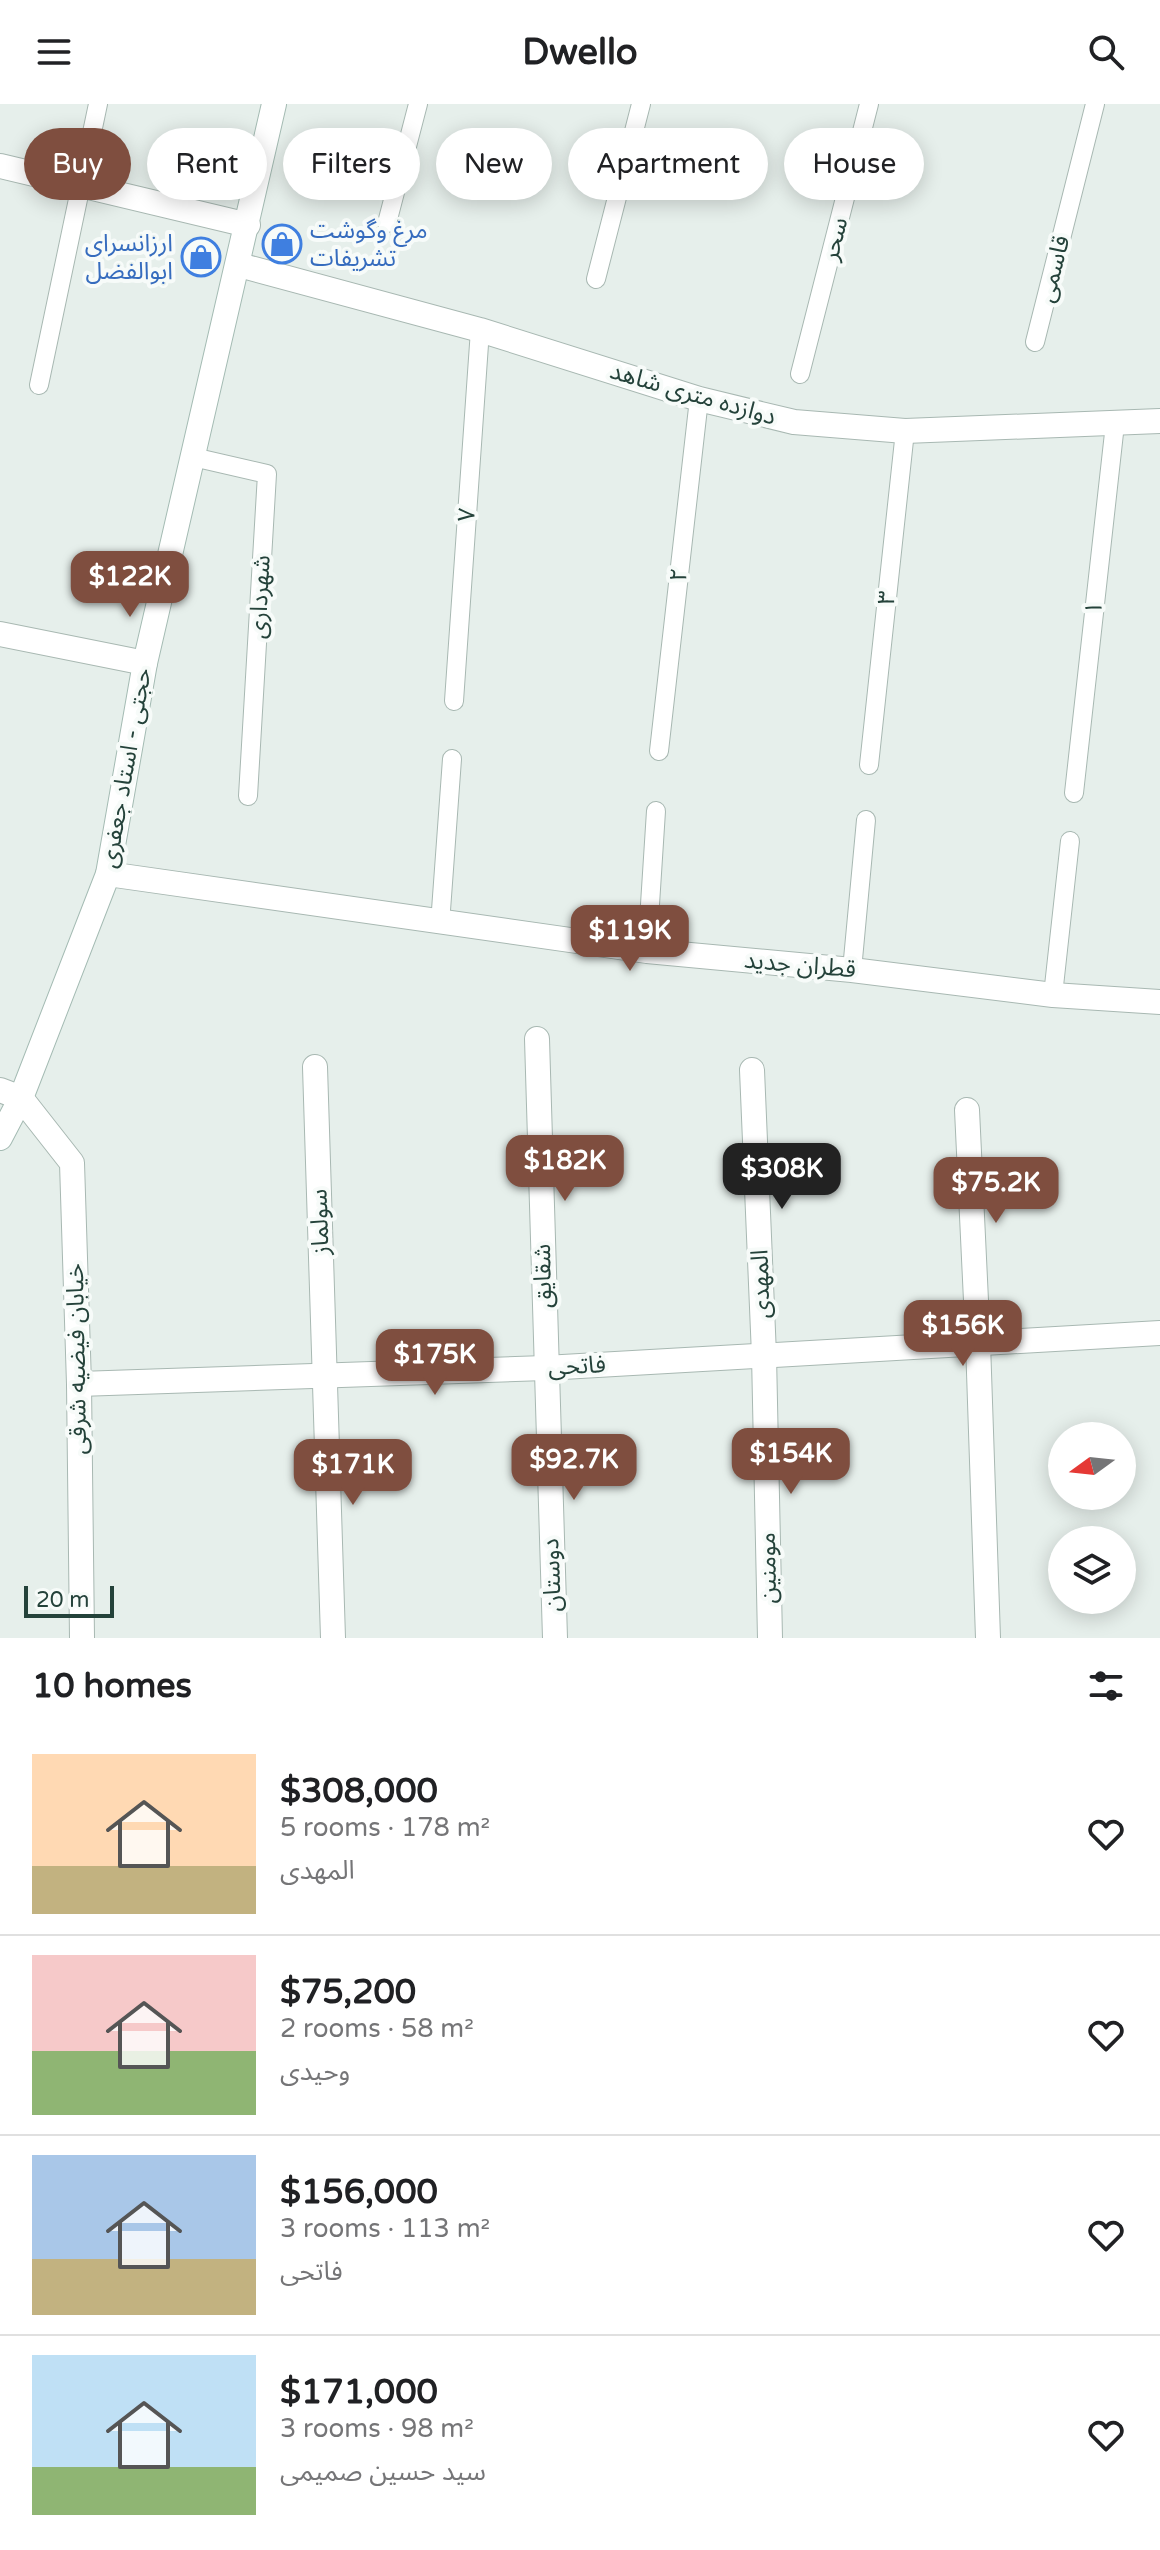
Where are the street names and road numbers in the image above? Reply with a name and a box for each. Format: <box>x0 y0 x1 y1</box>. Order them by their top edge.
street label: سحر <box>815 214 854 265</box>
street label: قاسمی <box>1032 232 1076 306</box>
street label: دوازده متری شاهد <box>607 356 779 432</box>
street label: ۷ <box>452 507 482 523</box>
street label: شهرداری <box>243 554 277 640</box>
street label: ۲ <box>664 567 694 583</box>
street label: ۳ <box>872 590 902 606</box>
street label: ۱ <box>1079 600 1109 616</box>
street label: حجتی - استاد جعفری <box>94 666 158 870</box>
street label: قطران جدید <box>743 946 857 984</box>
street label: سولماز <box>304 1188 336 1257</box>
street label: شقایق <box>528 1244 558 1308</box>
street label: المهدی <box>745 1249 777 1319</box>
street label: خیابان فیضیه شرقی <box>61 1263 93 1455</box>
street label: فاتحی <box>547 1350 607 1382</box>
street label: مومنین <box>753 1532 783 1604</box>
street label: دوستان <box>536 1538 568 1612</box>

